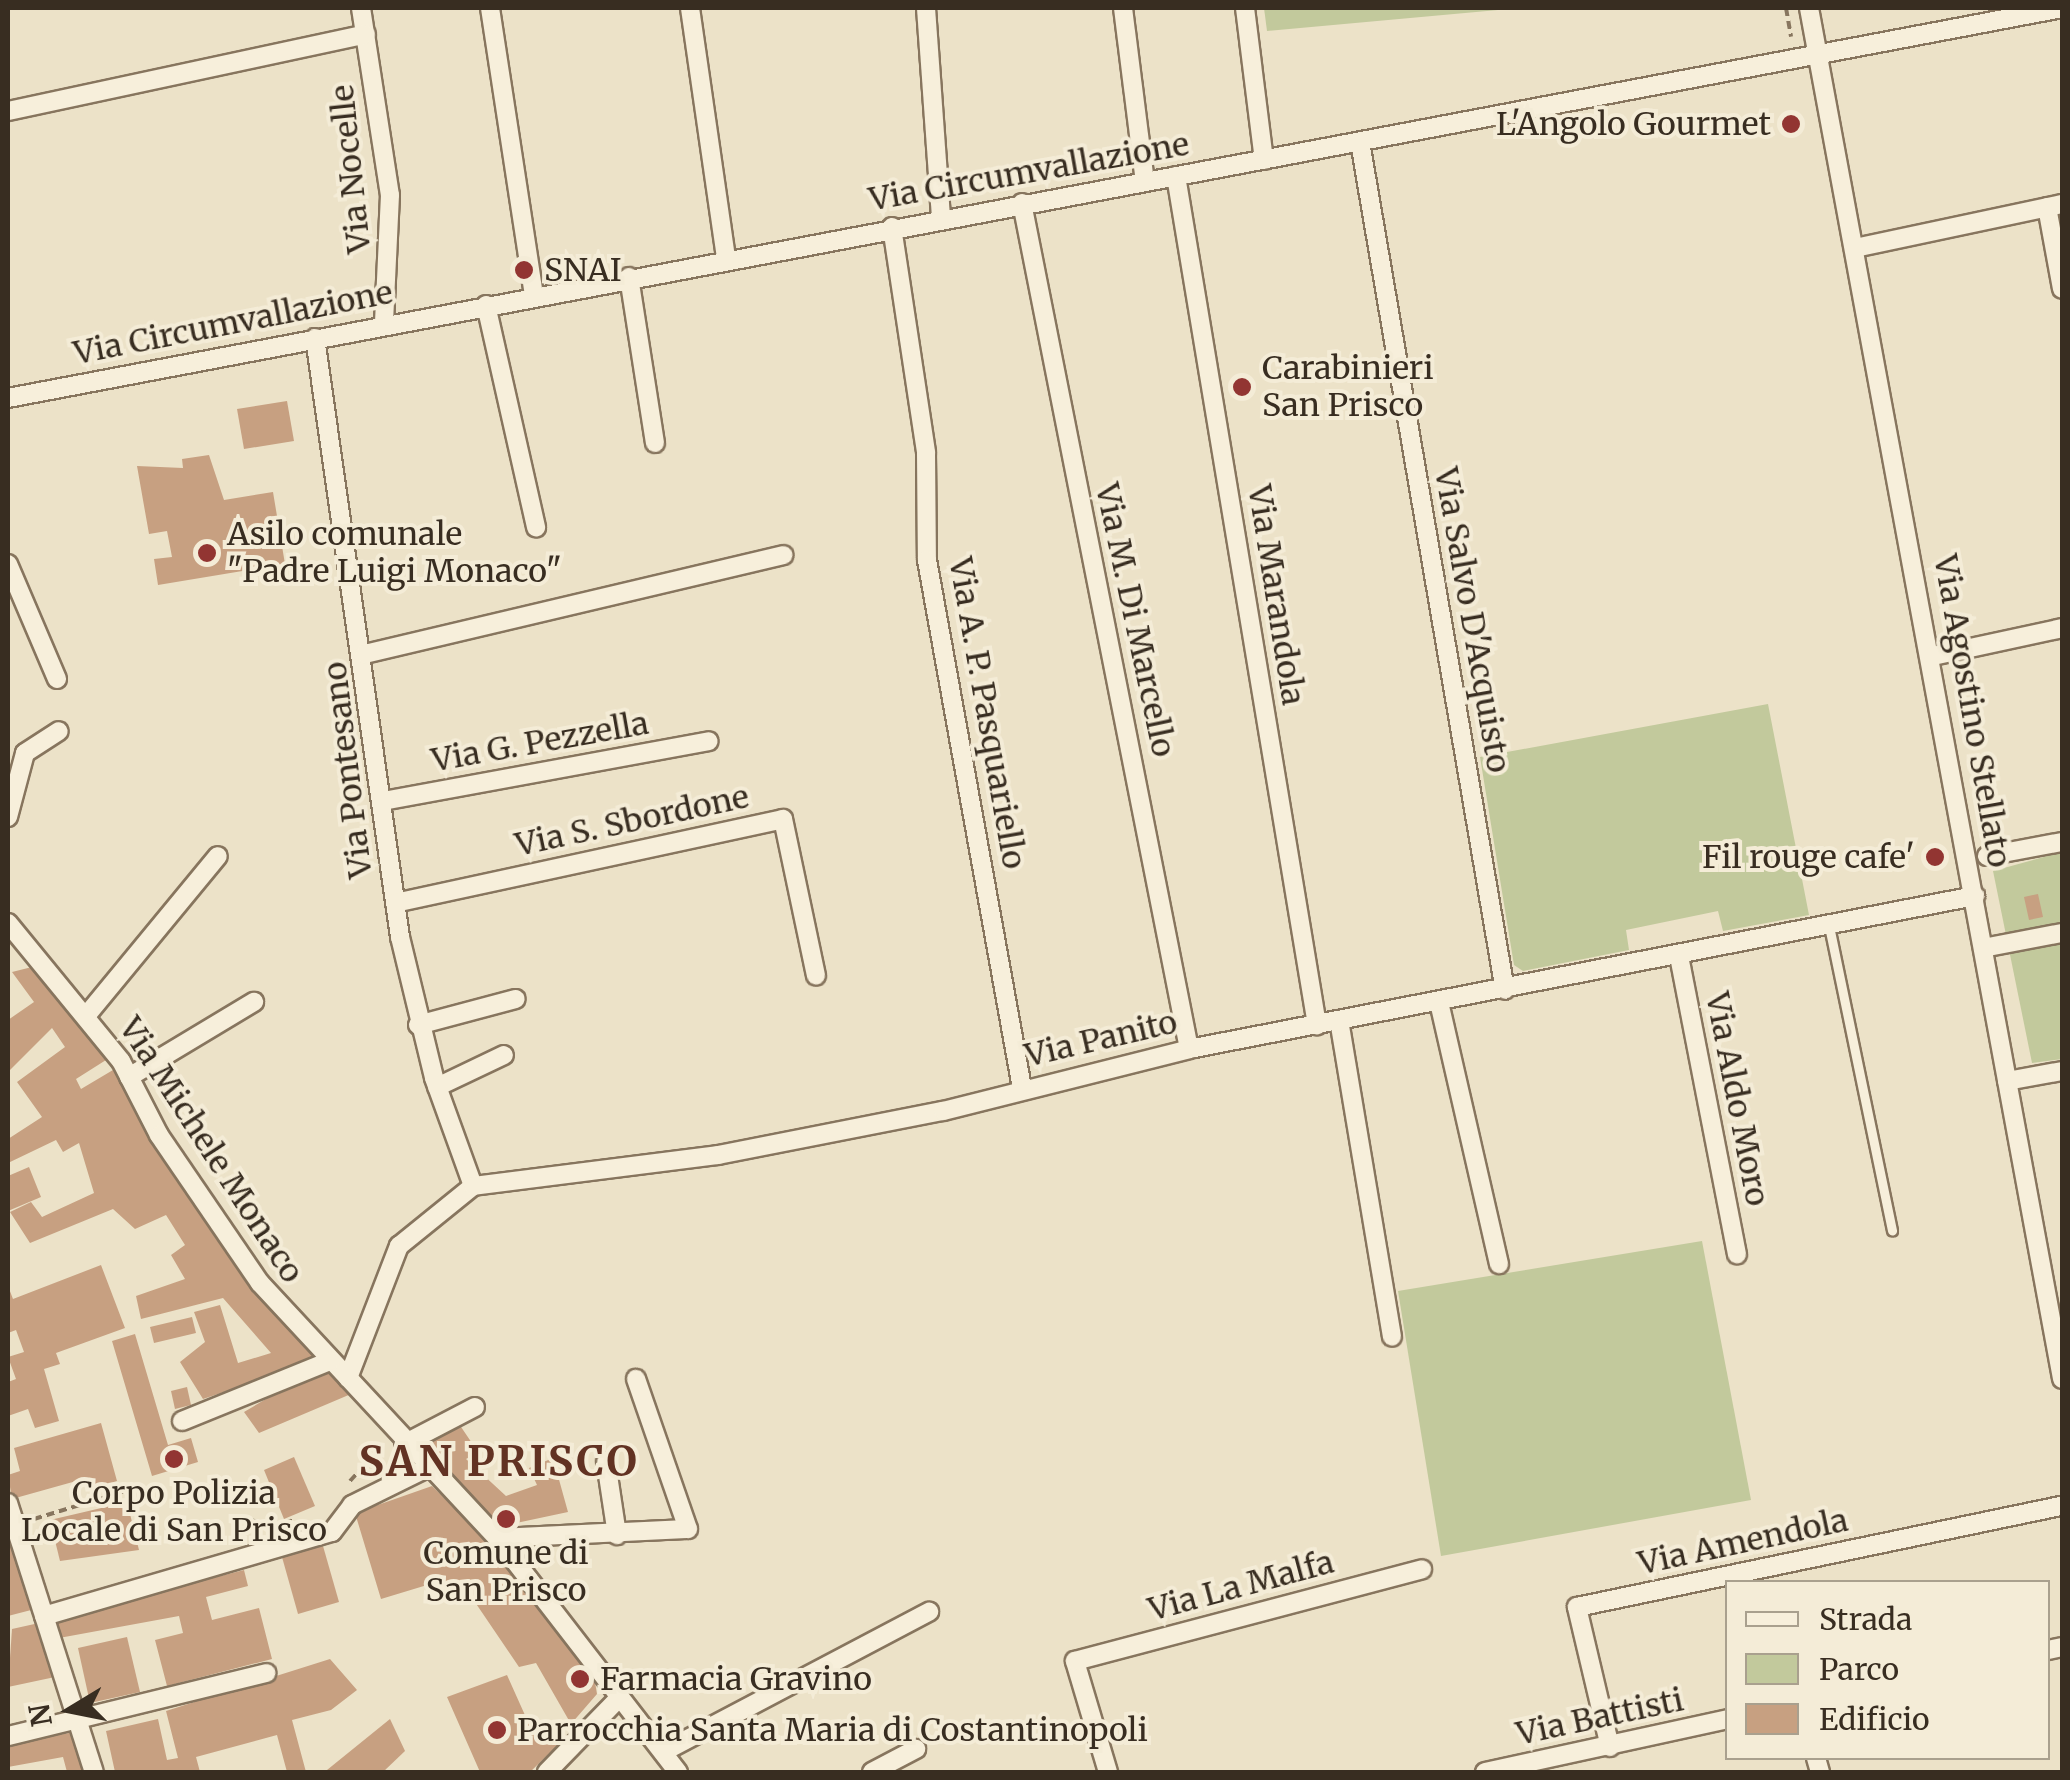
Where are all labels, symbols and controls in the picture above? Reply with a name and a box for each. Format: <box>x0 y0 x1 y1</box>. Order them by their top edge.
street label: Via Nocelle <box>323 83 379 255</box>
place label: L'Angolo Gourmet <box>1496 105 1771 143</box>
marker: L'Angolo Gourmet <box>1780 113 1802 135</box>
street label: Via Circumvallazione <box>866 125 1192 219</box>
place label: SNAI <box>544 251 622 289</box>
marker: SNAI <box>513 259 535 281</box>
street label: Via Circumvallazione <box>70 273 396 373</box>
place label: Carabinieri San Prisco <box>1262 350 1434 425</box>
marker: Carabinieri San Prisco <box>1231 376 1253 398</box>
street label: Via Salvo D'Acquisto <box>1426 464 1518 776</box>
street label: Via M. Di Marcello <box>1087 480 1183 760</box>
street label: Via Marandola <box>1240 482 1312 708</box>
place label: Asilo comunale "Padre Luigi Monaco" <box>227 516 562 591</box>
marker: Asilo comunale "Padre Luigi Monaco" <box>196 542 218 564</box>
street label: Via Agostino Stellato <box>1926 552 2018 870</box>
street label: Via A. P. Pasquariello <box>941 554 1033 872</box>
street label: Via Pontesano <box>316 660 380 880</box>
street label: Via G. Pezzella <box>429 704 651 780</box>
street label: Via S. Sbordone <box>512 778 752 864</box>
place label: Fil rouge cafe' <box>1702 838 1915 876</box>
marker: Fil rouge cafe' <box>1924 846 1946 868</box>
street label: Via Aldo Moro <box>1697 989 1777 1209</box>
street label: Via Panito <box>1021 1003 1181 1075</box>
street label: Via Michele Monaco <box>111 1010 311 1290</box>
district label: SAN PRISCO <box>359 1436 639 1486</box>
marker: Corpo Polizia Locale di San Prisco <box>163 1448 185 1470</box>
place label: Corpo Polizia Locale di San Prisco <box>21 1475 327 1550</box>
street label: Via Amendola <box>1635 1501 1851 1583</box>
marker: Comune di San Prisco <box>495 1508 517 1530</box>
place label: Comune di San Prisco <box>423 1535 589 1610</box>
street label: Via La Malfa <box>1144 1543 1338 1629</box>
legend <box>1725 1580 2050 1760</box>
text: Strada <box>1819 1600 1912 1638</box>
text: Parco <box>1819 1650 1899 1688</box>
north arrow <box>20 1660 120 1760</box>
place label: Farmacia Gravino <box>600 1660 872 1698</box>
marker: Farmacia Gravino <box>569 1668 591 1690</box>
street label: Via Battisti <box>1513 1681 1687 1753</box>
text: Edificio <box>1819 1700 1930 1738</box>
text: N <box>21 1701 60 1729</box>
place label: Parrocchia Santa Maria di Costantinopoli <box>517 1711 1148 1749</box>
marker: Parrocchia Santa Maria di Costantinopoli <box>486 1719 508 1741</box>

